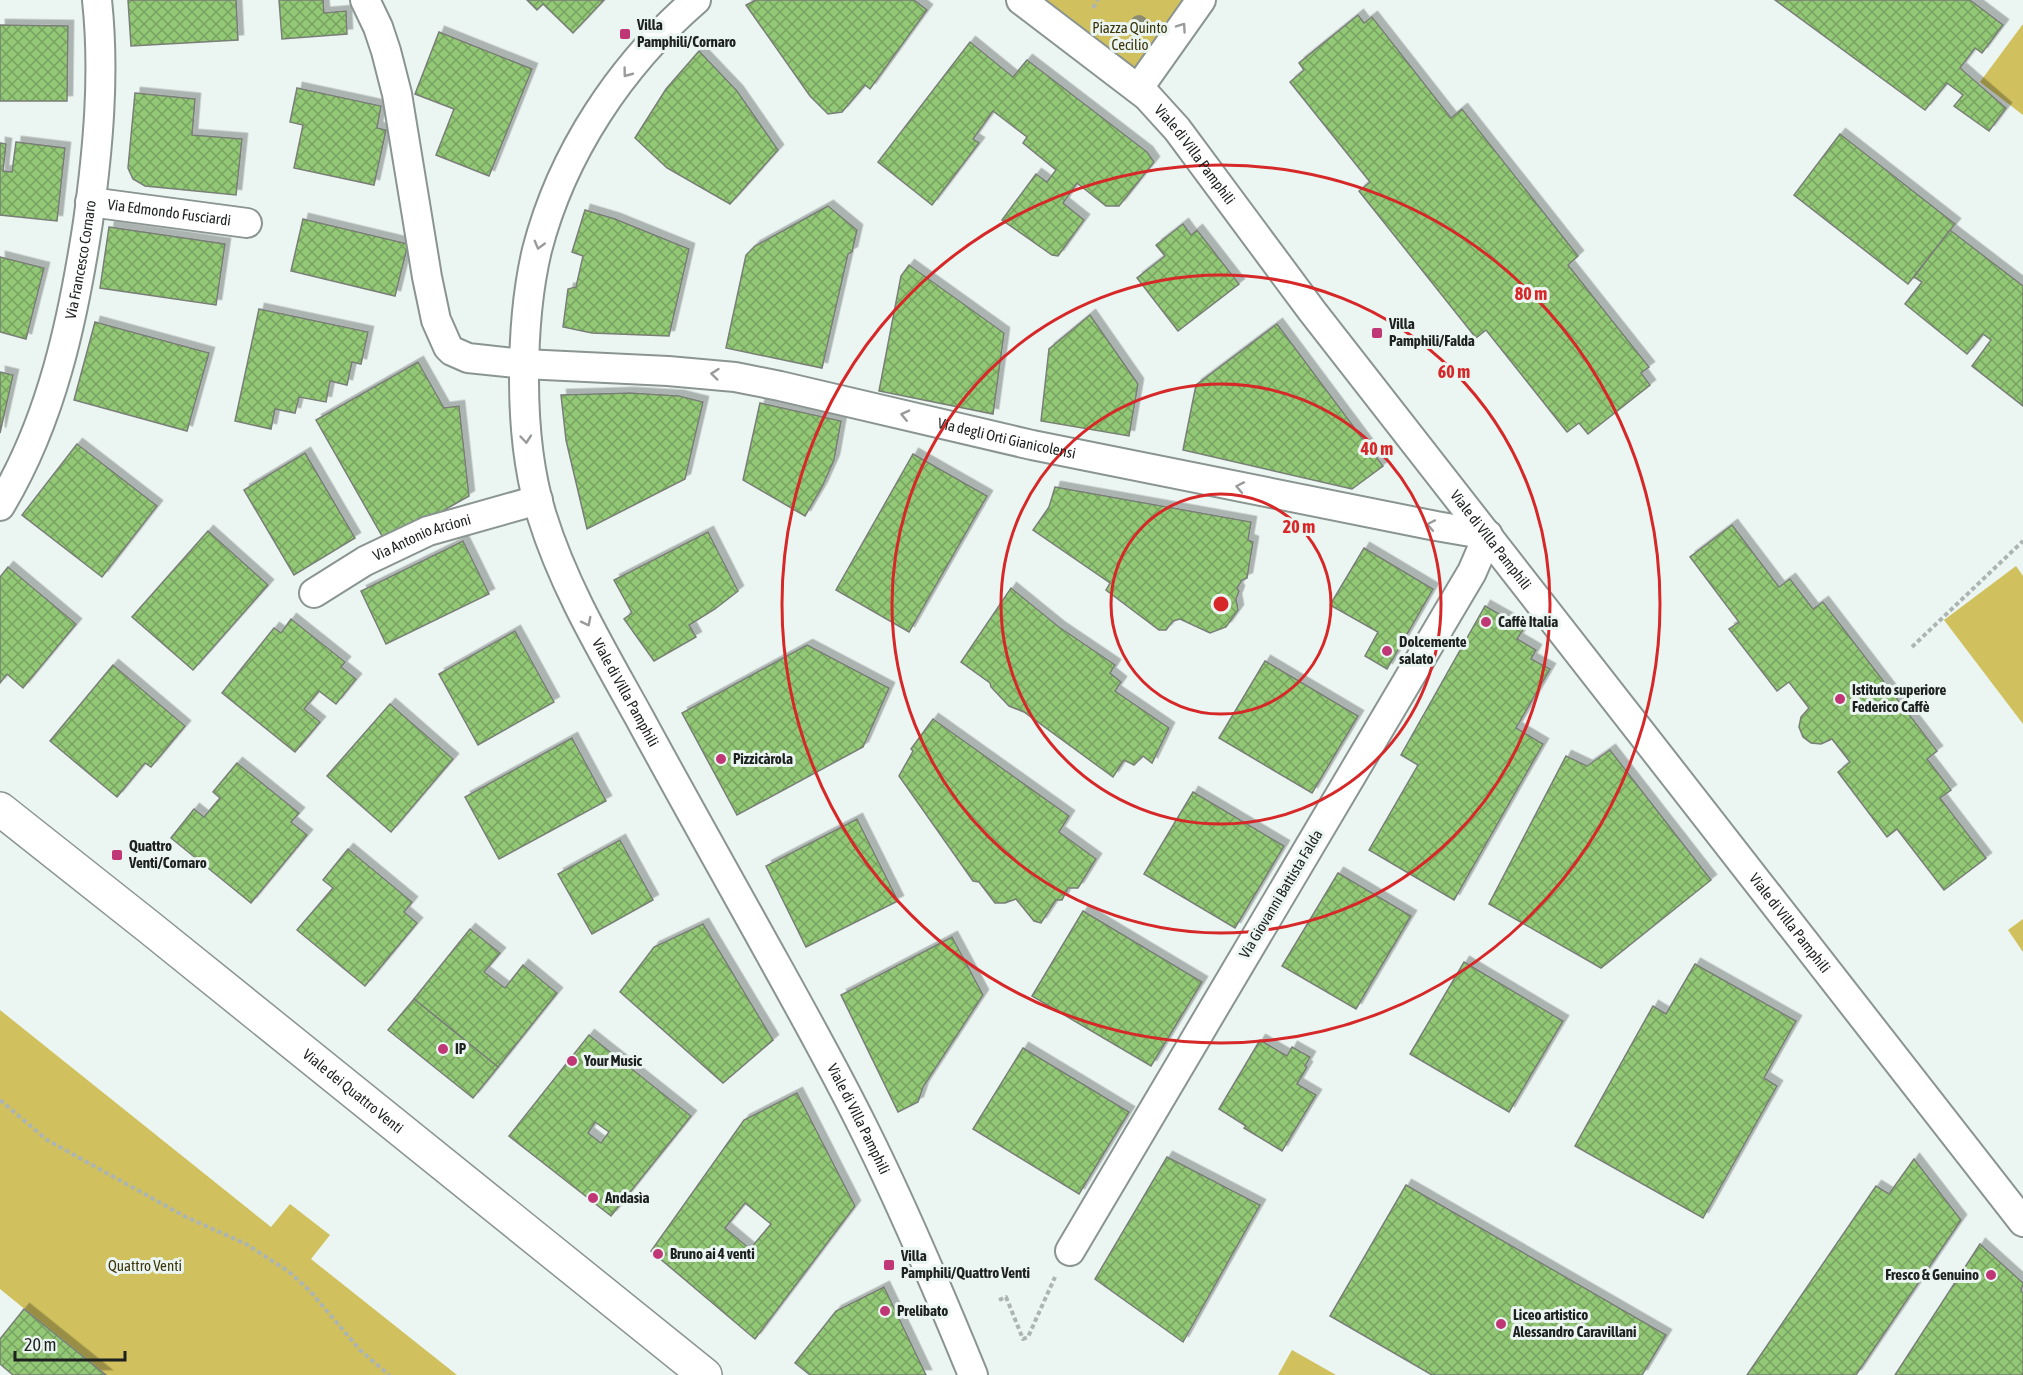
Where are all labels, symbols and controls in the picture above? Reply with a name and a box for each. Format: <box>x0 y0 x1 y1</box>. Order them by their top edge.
place label: Villa Pamphili/Cornaro <box>636 16 736 50</box>
park label: Piazza Quinto Cecilio <box>1092 19 1168 53</box>
one-way arrow <box>1175 23 1186 34</box>
marker: Villa Pamphili/Cornaro <box>618 27 632 41</box>
one-way arrow <box>623 66 634 77</box>
street label: Viale di Villa Pamphili <box>1151 101 1239 207</box>
street label: Via Edmondo Fusciardi <box>107 195 232 229</box>
street label: Via Francesco Cornaro <box>62 199 99 321</box>
one-way arrow <box>534 239 546 250</box>
text: 80 m <box>1515 283 1547 304</box>
place label: Villa Pamphili/Falda <box>1388 315 1475 349</box>
marker: Villa Pamphili/Falda <box>1370 326 1384 340</box>
text: 60 m <box>1438 361 1470 382</box>
one-way arrow <box>710 368 719 381</box>
one-way arrow <box>901 409 911 422</box>
street label: Via degli Orti Gianicolensi <box>936 414 1077 462</box>
one-way arrow <box>519 434 532 443</box>
text: 40 m <box>1360 438 1393 459</box>
one-way arrow <box>1235 481 1245 494</box>
street label: Viale di Villa Pamphili <box>1447 487 1535 593</box>
street label: Via Antonio Arcioni <box>370 510 473 564</box>
text: 20 m <box>1283 516 1315 537</box>
one-way arrow <box>1426 519 1436 532</box>
centre of rings <box>1211 594 1231 614</box>
place label: Caffè Italia <box>1498 613 1558 630</box>
marker: Caffè Italia <box>1479 615 1493 629</box>
one-way arrow <box>580 616 592 627</box>
place label: Dolcemente salato <box>1399 633 1467 667</box>
street label: Viale di Villa Pamphili <box>589 635 663 750</box>
marker: Dolcemente salato <box>1380 644 1394 658</box>
place label: Istituto superiore Federico Caffè <box>1852 681 1947 715</box>
marker: Istituto superiore Federico Caffè <box>1833 692 1847 706</box>
place label: Pizzicàrola <box>733 750 793 767</box>
marker: Pizzicàrola <box>714 752 728 766</box>
street label: Via Giovanni Battista Falda <box>1236 827 1326 961</box>
place label: Quattro Venti/Cornaro <box>128 837 207 871</box>
marker: Quattro Venti/Cornaro <box>110 848 124 862</box>
street label: Viale di Villa Pamphili <box>1746 870 1834 976</box>
place label: IP <box>455 1040 467 1057</box>
marker: IP <box>436 1042 450 1056</box>
street label: Viale dei Quattro Venti <box>300 1045 407 1136</box>
place label: Your Music <box>583 1052 643 1069</box>
marker: Your Music <box>565 1054 579 1068</box>
street label: Viale di Villa Pamphili <box>824 1061 894 1177</box>
place label: Andasìa <box>604 1189 649 1206</box>
marker: Andasìa <box>586 1191 600 1205</box>
place label: Bruno ai 4 venti <box>670 1245 755 1262</box>
marker: Bruno ai 4 venti <box>651 1247 665 1261</box>
place label: Villa Pamphili/Quattro Venti <box>900 1247 1030 1281</box>
park label: Quattro Venti <box>108 1257 182 1274</box>
marker: Villa Pamphili/Quattro Venti <box>882 1258 896 1272</box>
place label: Fresco & Genuino <box>1885 1266 1979 1283</box>
marker: Fresco & Genuino <box>1984 1268 1998 1282</box>
place label: Prelibato <box>897 1302 948 1319</box>
marker: Prelibato <box>878 1304 892 1318</box>
place label: Liceo artistico Alessandro Caravillani <box>1512 1306 1637 1340</box>
marker: Liceo artistico Alessandro Caravillani <box>1494 1317 1508 1331</box>
scale bar <box>15 1324 124 1362</box>
text: 20 m <box>24 1334 56 1355</box>

